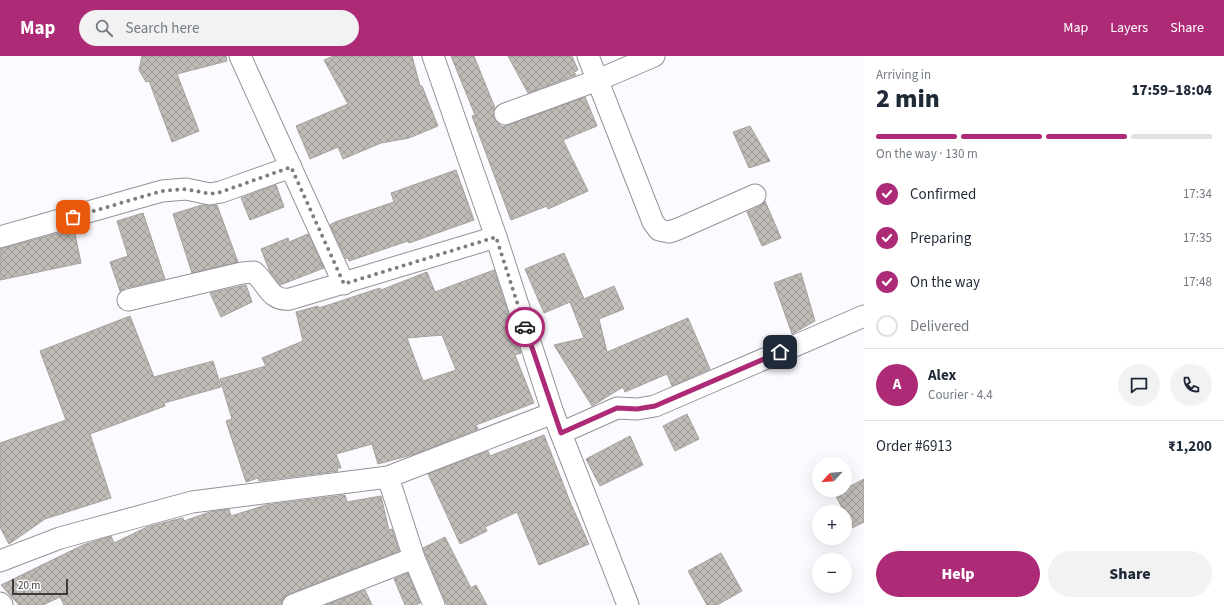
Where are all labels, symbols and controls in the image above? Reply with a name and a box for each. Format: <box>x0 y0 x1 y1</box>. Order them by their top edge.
search box <box>79 10 359 46</box>
text: Map <box>20 15 55 42</box>
icon: search <box>93 17 115 39</box>
text: Search here <box>125 18 199 39</box>
text: Map <box>1063 18 1088 38</box>
text: Layers <box>1110 18 1148 38</box>
text: Share <box>1170 18 1204 38</box>
text: Arriving in <box>876 66 931 84</box>
text: 2 min <box>876 80 940 117</box>
text: 17:59–18:04 <box>1131 80 1212 101</box>
text: On the way · 130 m <box>876 145 978 163</box>
icon: check <box>876 183 898 205</box>
text: Confirmed <box>910 184 976 205</box>
text: 17:34 <box>1183 185 1212 203</box>
pin <box>56 200 90 234</box>
icon: bag <box>62 206 84 228</box>
icon: check <box>876 227 898 249</box>
text: Preparing <box>910 228 971 249</box>
text: 17:35 <box>1183 229 1212 247</box>
icon: check <box>876 271 898 293</box>
text: On the way <box>910 272 980 293</box>
text: 17:48 <box>1183 273 1212 291</box>
courier <box>505 307 545 347</box>
icon: car <box>514 316 536 338</box>
text: Delivered <box>910 316 969 337</box>
pin <box>763 335 797 369</box>
icon: home <box>769 341 791 363</box>
button: chat <box>1118 364 1160 406</box>
button: phone <box>1170 364 1212 406</box>
text: Alex <box>928 365 956 386</box>
text: A <box>893 374 901 395</box>
text: Courier · 4.4 <box>928 386 993 404</box>
text: Order #6913 <box>876 436 952 457</box>
text: ₹1,200 <box>1168 436 1212 457</box>
north arrow <box>812 457 852 497</box>
map controls <box>812 457 852 593</box>
button: + <box>812 505 852 545</box>
button: Help <box>876 551 1040 597</box>
button: Share <box>1048 551 1212 597</box>
button: − <box>812 553 852 593</box>
scale bar <box>12 577 68 596</box>
text: 20 m <box>18 578 40 593</box>

